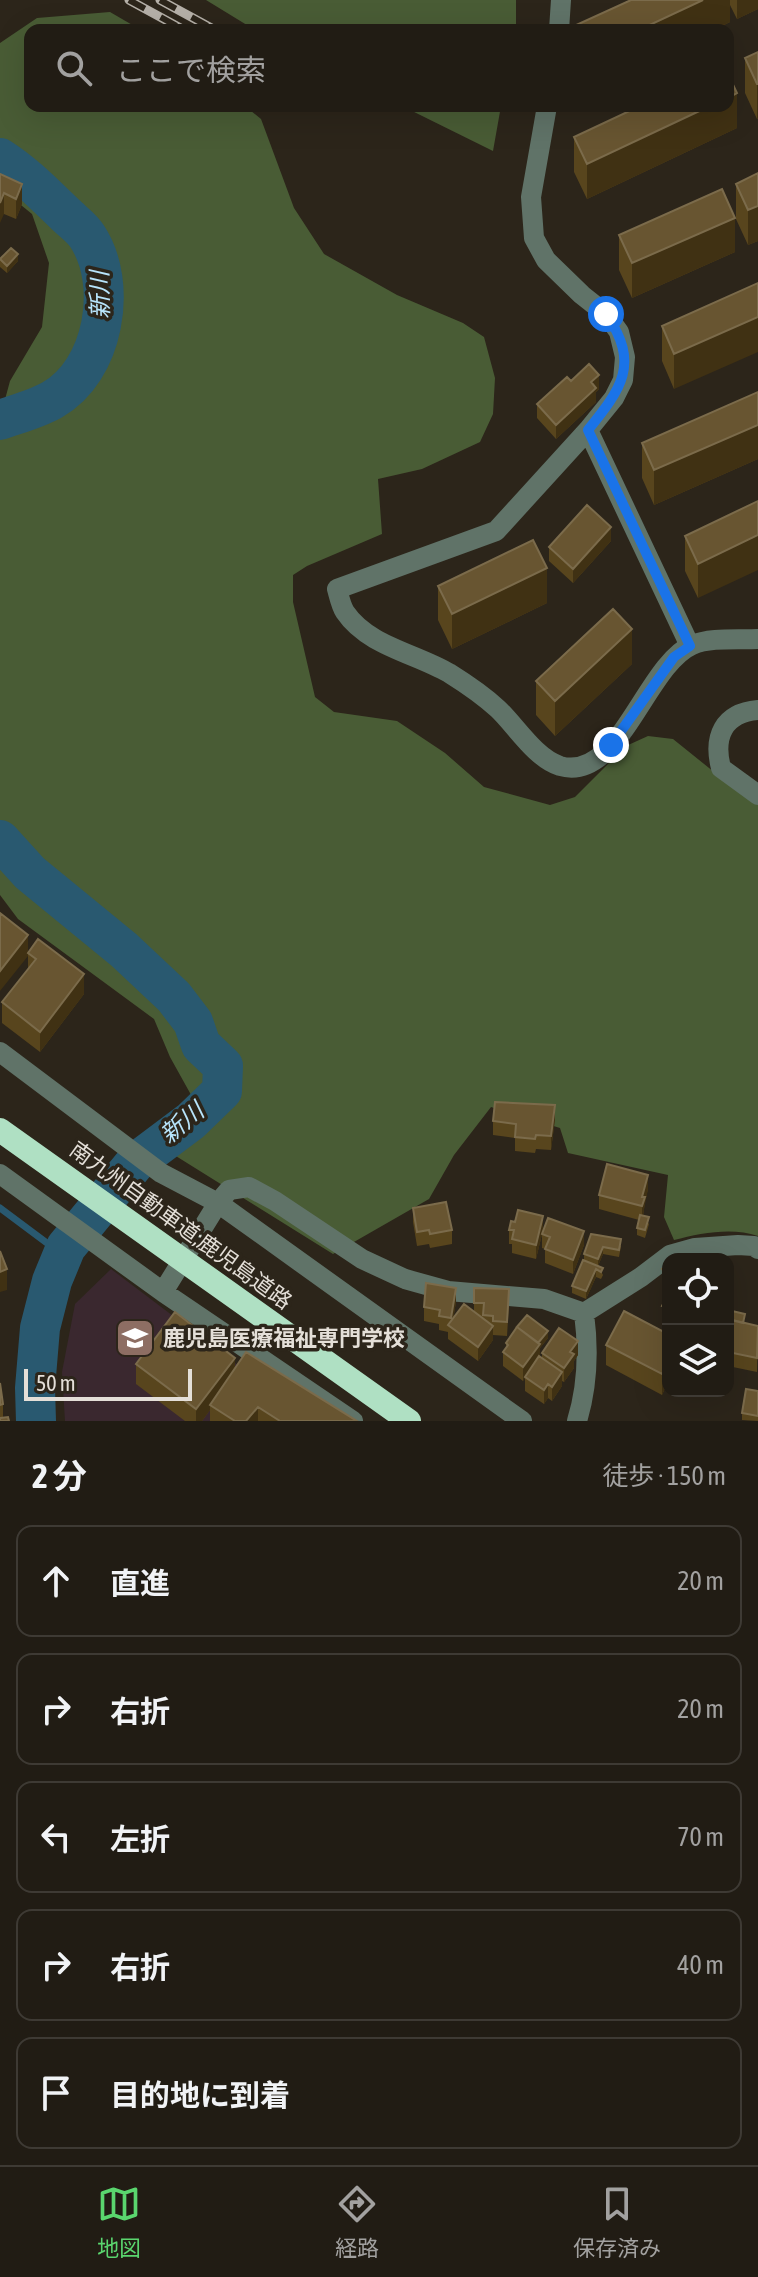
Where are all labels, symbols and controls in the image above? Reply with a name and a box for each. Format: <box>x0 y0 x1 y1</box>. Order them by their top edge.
search box <box>24 24 734 112</box>
icon: search <box>52 46 96 90</box>
text: ここで検索 <box>116 53 266 87</box>
water label: 新川 <box>86 268 113 319</box>
route start <box>588 296 624 332</box>
route end <box>593 727 629 763</box>
water label: 新川 <box>155 1095 211 1148</box>
street label: 南九州自動車道;鹿児島道路 <box>65 1136 297 1314</box>
map controls <box>662 1253 734 1397</box>
button: locate <box>662 1253 734 1325</box>
school or university icon: 鹿児島医療福祉専門学校 <box>114 1317 156 1359</box>
place label: 鹿児島医療福祉専門学校 <box>163 1325 405 1351</box>
button: layers <box>662 1325 734 1397</box>
scale bar <box>24 1365 192 1401</box>
text: 50 m <box>36 1370 76 1396</box>
text: 2 分 <box>32 1456 87 1495</box>
text: 徒歩 · 150 m <box>602 1461 726 1491</box>
icon: ahead <box>34 1559 78 1603</box>
text: 直進 <box>110 1566 170 1600</box>
text: 20 m <box>677 1566 724 1596</box>
icon: right <box>34 1687 78 1731</box>
text: 右折 <box>110 1694 170 1728</box>
text: 20 m <box>677 1694 724 1724</box>
icon: left <box>34 1815 78 1859</box>
text: 左折 <box>110 1822 170 1856</box>
text: 70 m <box>677 1822 724 1852</box>
icon: right <box>34 1943 78 1987</box>
text: 右折 <box>110 1950 170 1984</box>
text: 40 m <box>677 1950 724 1980</box>
icon: arrive <box>34 2071 78 2115</box>
text: 目的地に到着 <box>110 2078 290 2112</box>
tab: 地図 <box>97 2182 141 2262</box>
tab: 経路 <box>335 2182 379 2262</box>
tab: 保存済み <box>573 2182 661 2262</box>

